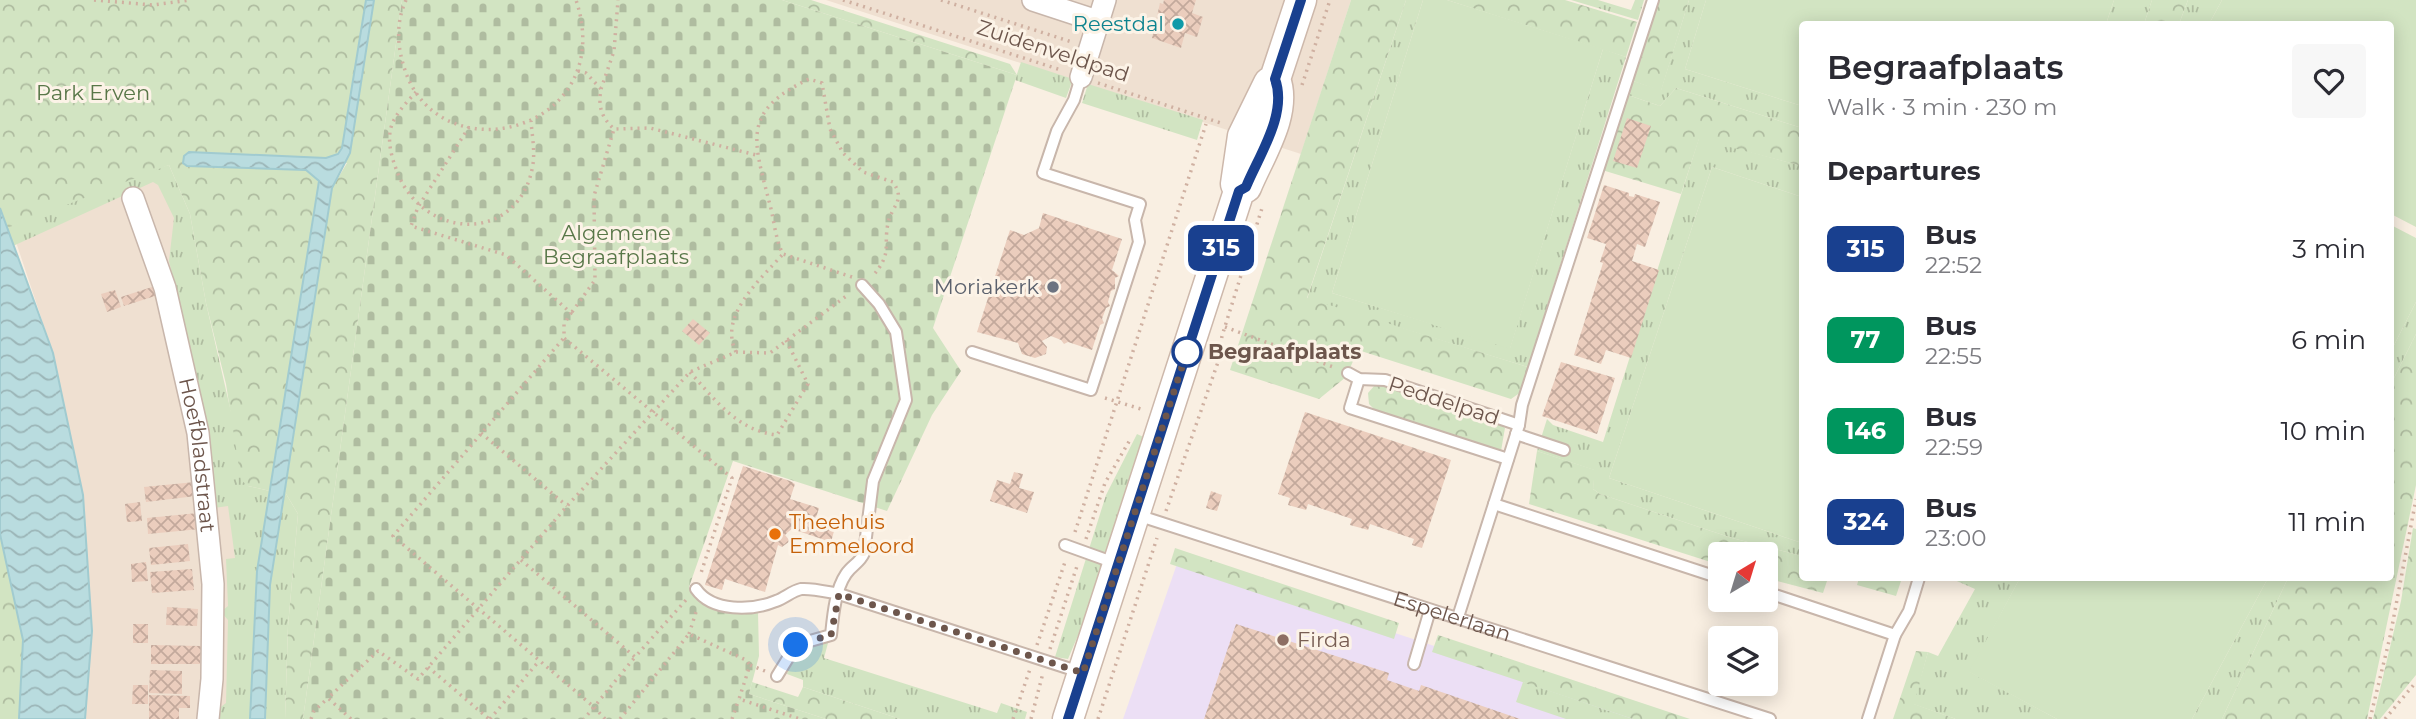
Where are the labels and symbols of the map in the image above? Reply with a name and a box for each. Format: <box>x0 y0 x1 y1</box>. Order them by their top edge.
place label: Reestdal <box>1073 11 1164 36</box>
street label: Zuidenveldpad <box>974 14 1132 87</box>
marker: Reestdal <box>1170 16 1186 32</box>
park label: Park Erven <box>36 80 150 105</box>
park label: Algemene Begraafplaats <box>543 220 689 269</box>
line badge: 315 <box>1181 225 1261 271</box>
place label: Moriakerk <box>934 274 1039 299</box>
marker: Moriakerk <box>1045 279 1061 295</box>
marker: Begraafplaats <box>1172 337 1202 367</box>
place label: Begraafplaats <box>1208 339 1361 364</box>
street label: Peddelpad <box>1386 371 1503 430</box>
street label: Hoefbladstraat <box>174 375 221 534</box>
place label: Theehuis Emmeloord <box>789 509 915 558</box>
marker: Theehuis Emmeloord <box>767 526 783 542</box>
north arrow <box>1708 542 1778 612</box>
street label: Espelerlaan <box>1390 585 1514 647</box>
your location <box>778 627 813 662</box>
place label: Firda <box>1297 627 1351 652</box>
marker: Firda <box>1275 632 1291 648</box>

